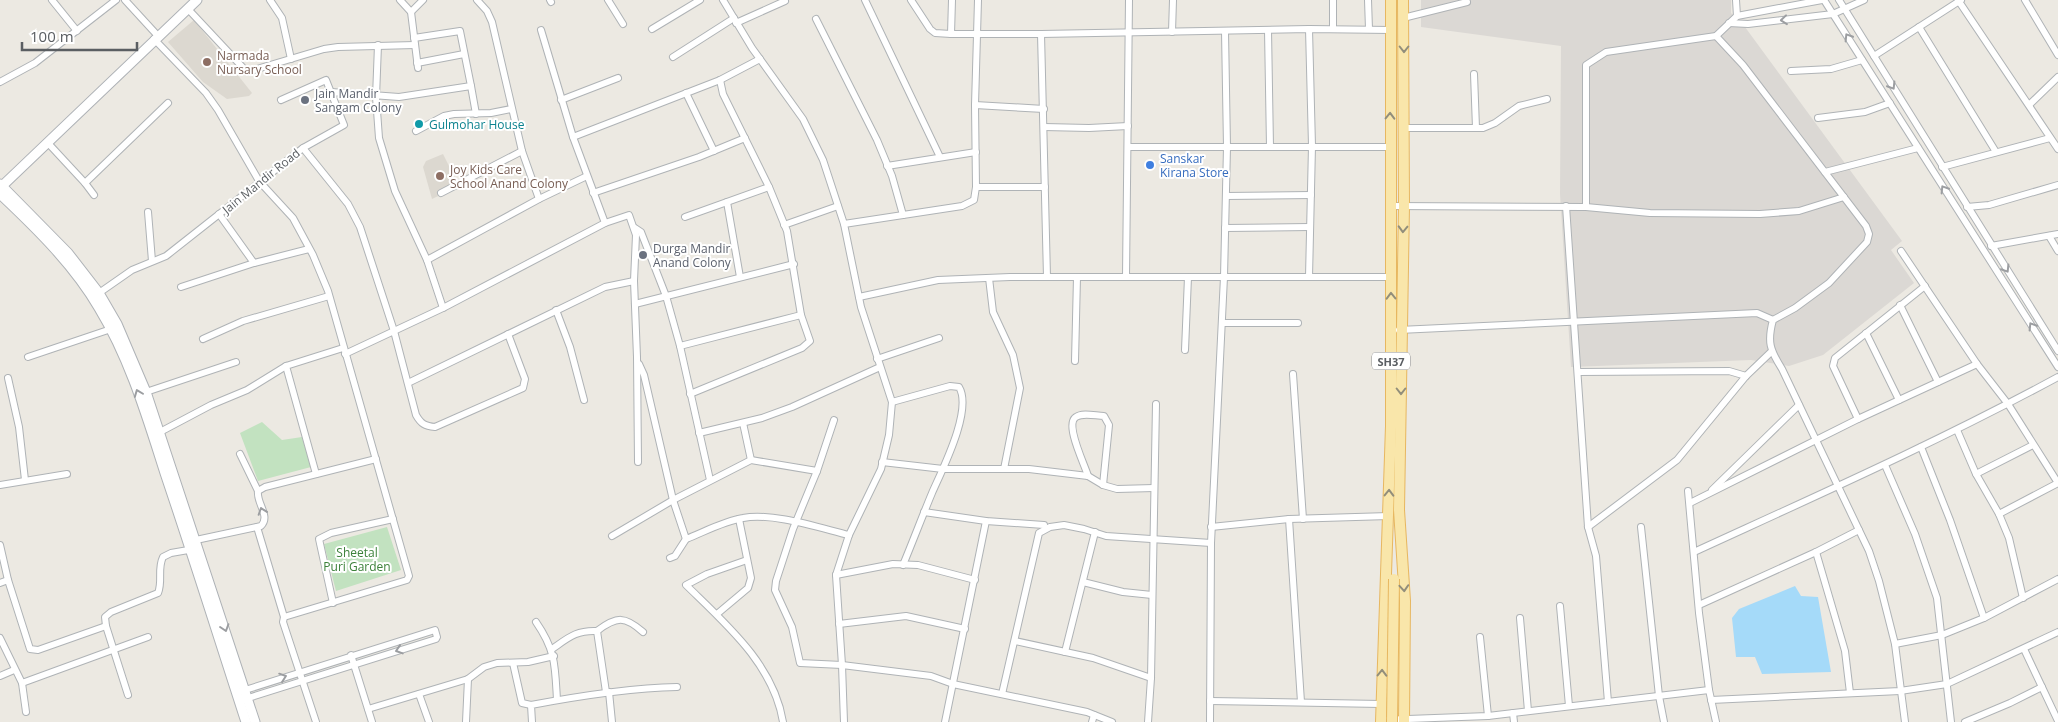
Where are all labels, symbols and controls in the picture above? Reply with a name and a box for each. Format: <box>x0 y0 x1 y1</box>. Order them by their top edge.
one-way arrow <box>1779 14 1787 25</box>
scale bar <box>22 20 138 52</box>
text: 100 m <box>30 26 74 46</box>
one-way arrow <box>1844 34 1854 43</box>
one-way arrow <box>1399 45 1409 53</box>
place label: Narmada Nursary School <box>217 47 302 78</box>
marker: Narmada Nursary School <box>201 56 213 68</box>
one-way arrow <box>1886 81 1896 90</box>
place label: Jain Mandir Sangam Colony <box>314 85 402 116</box>
marker: Jain Mandir Sangam Colony <box>299 94 311 106</box>
one-way arrow <box>1385 112 1395 120</box>
place label: Gulmohar House <box>429 116 525 133</box>
marker: Gulmohar House <box>413 118 425 130</box>
street label: Jain Mandir Road <box>218 144 303 218</box>
place label: Sanskar Kirana Store <box>1160 150 1229 181</box>
marker: Sanskar Kirana Store <box>1144 159 1156 171</box>
place label: Joy Kids Care School Anand Colony <box>449 161 569 192</box>
marker: Joy Kids Care School Anand Colony <box>434 170 446 182</box>
one-way arrow <box>1941 186 1951 195</box>
one-way arrow <box>1398 225 1409 233</box>
place label: Durga Mandir Anand Colony <box>653 240 732 271</box>
marker: Durga Mandir Anand Colony <box>637 249 649 261</box>
one-way arrow <box>1999 264 2009 273</box>
one-way arrow <box>1385 292 1396 300</box>
one-way arrow <box>2028 323 2038 332</box>
road number: SH37 <box>1372 352 1410 370</box>
one-way arrow <box>1396 388 1406 395</box>
one-way arrow <box>133 389 144 398</box>
one-way arrow <box>1384 489 1394 497</box>
one-way arrow <box>258 507 268 516</box>
park label: Sheetal Puri Garden <box>323 544 391 575</box>
one-way arrow <box>1399 585 1410 593</box>
one-way arrow <box>219 624 229 632</box>
one-way arrow <box>395 645 403 655</box>
one-way arrow <box>1377 669 1387 677</box>
one-way arrow <box>278 673 286 683</box>

